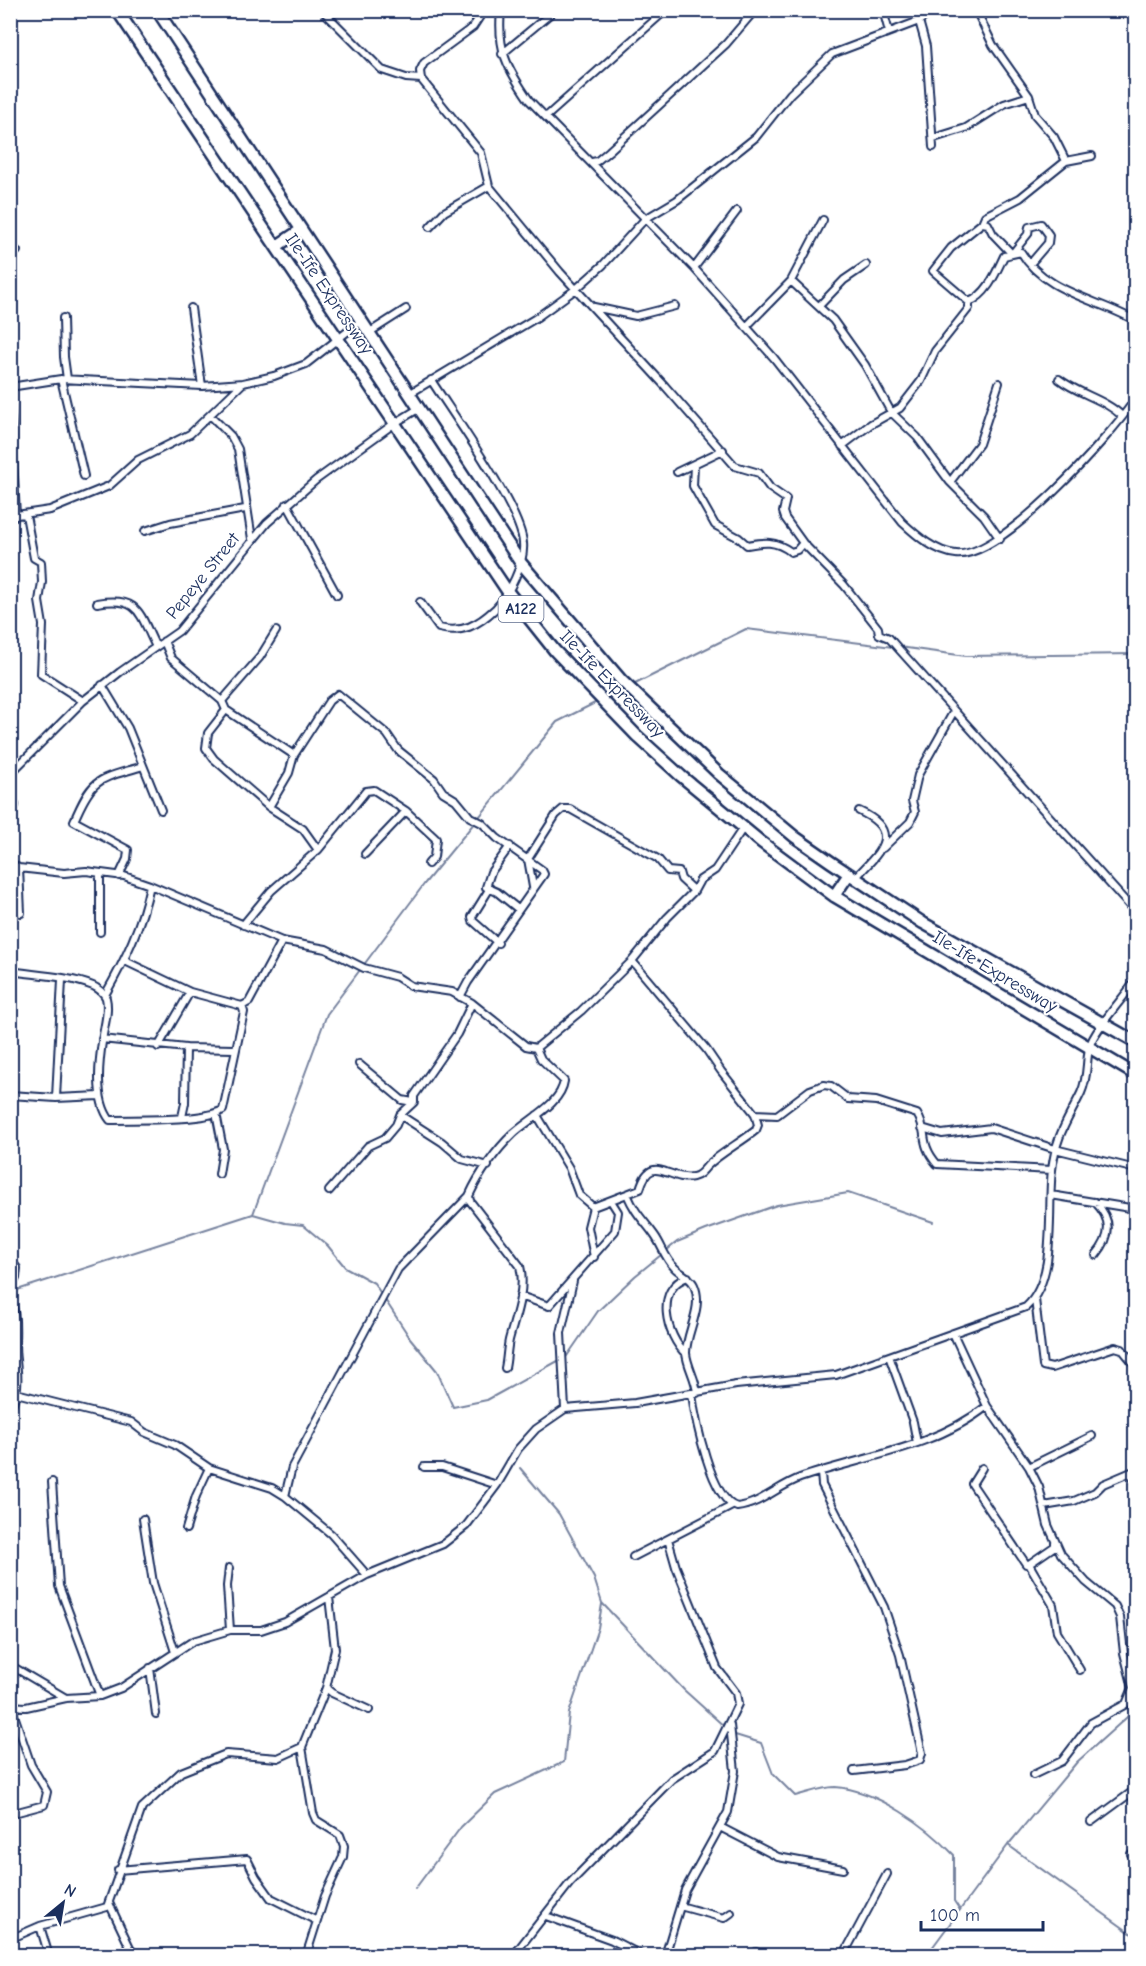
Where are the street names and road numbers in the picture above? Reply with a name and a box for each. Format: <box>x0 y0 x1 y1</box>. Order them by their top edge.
street label: Ile-Ife Expressway <box>281 229 378 359</box>
street label: Pepeye Street <box>162 528 245 623</box>
road number: A122 <box>498 596 544 622</box>
street label: Ile-Ife Expressway <box>555 626 669 743</box>
street label: Ile-Ife Expressway <box>929 927 1062 1018</box>

